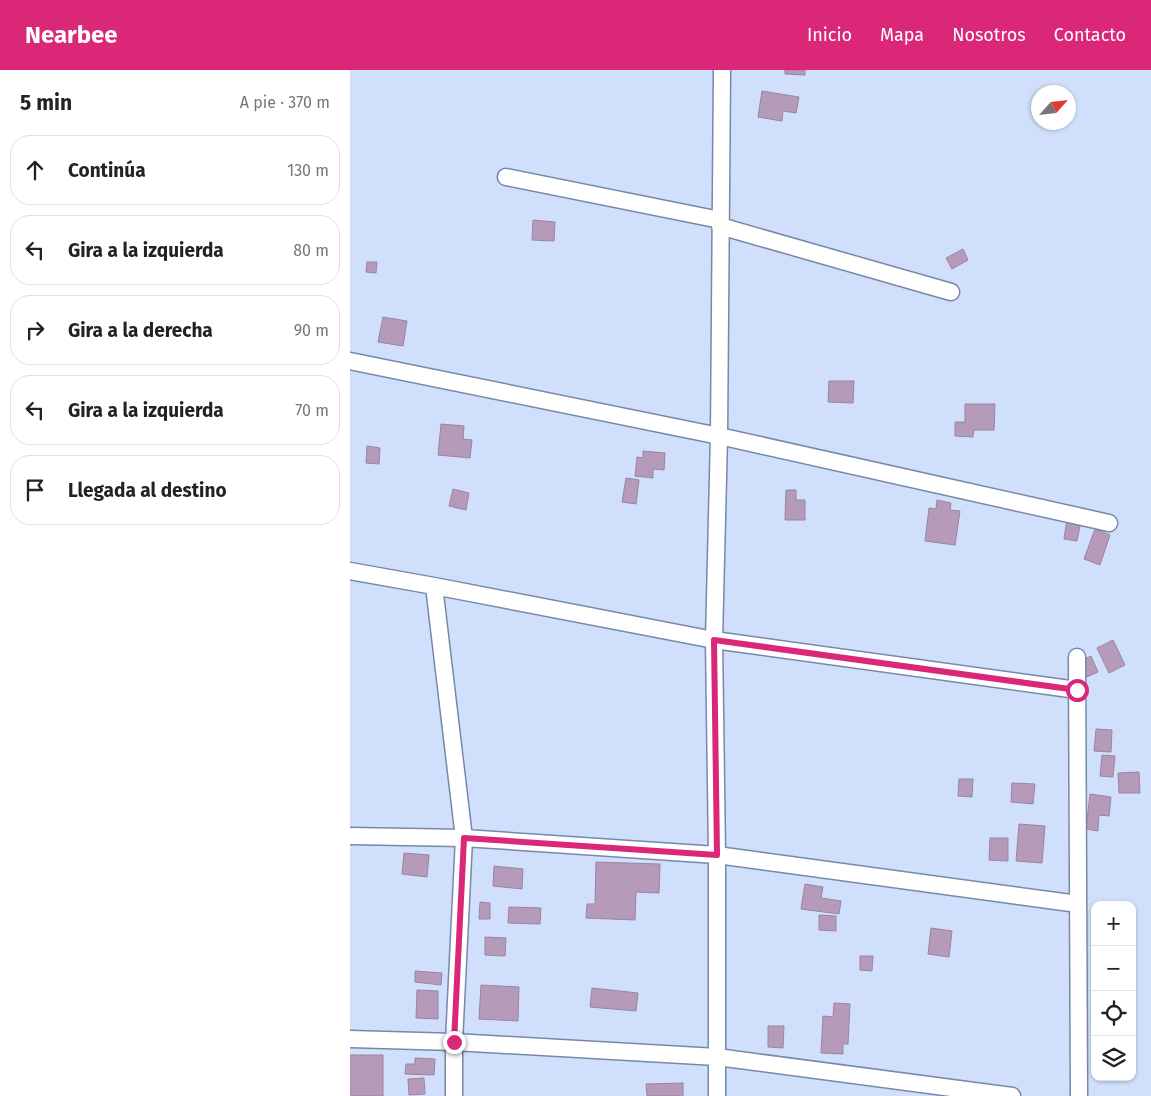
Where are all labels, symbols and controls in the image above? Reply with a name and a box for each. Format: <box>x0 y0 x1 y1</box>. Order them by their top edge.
text: Nearbee <box>25 21 118 49</box>
text: Inicio <box>807 24 852 46</box>
text: Mapa <box>880 24 924 46</box>
text: Nosotros <box>952 24 1026 46</box>
text: Contacto <box>1054 24 1126 46</box>
north arrow <box>1031 85 1076 130</box>
text: 5 min <box>20 90 72 116</box>
text: A pie · 370 m <box>240 93 330 112</box>
icon: ahead <box>21 156 49 184</box>
text: Continúa <box>68 159 146 182</box>
text: 130 m <box>287 161 329 180</box>
icon: left <box>21 236 49 264</box>
text: Gira a la izquierda <box>68 239 224 262</box>
text: 80 m <box>293 241 329 260</box>
icon: right <box>21 316 49 344</box>
text: Gira a la derecha <box>68 319 213 342</box>
text: 90 m <box>294 321 329 340</box>
icon: left <box>21 396 49 424</box>
text: Gira a la izquierda <box>68 399 224 422</box>
text: 70 m <box>295 401 329 420</box>
icon: arrive <box>21 476 49 504</box>
text: Llegada al destino <box>68 479 227 502</box>
route start <box>1066 679 1089 702</box>
map controls <box>1091 901 1136 1081</box>
button: + <box>1091 901 1136 946</box>
button: − <box>1091 946 1136 991</box>
button: locate <box>1091 991 1136 1036</box>
route end <box>443 1031 466 1054</box>
button: layers <box>1091 1036 1136 1081</box>

